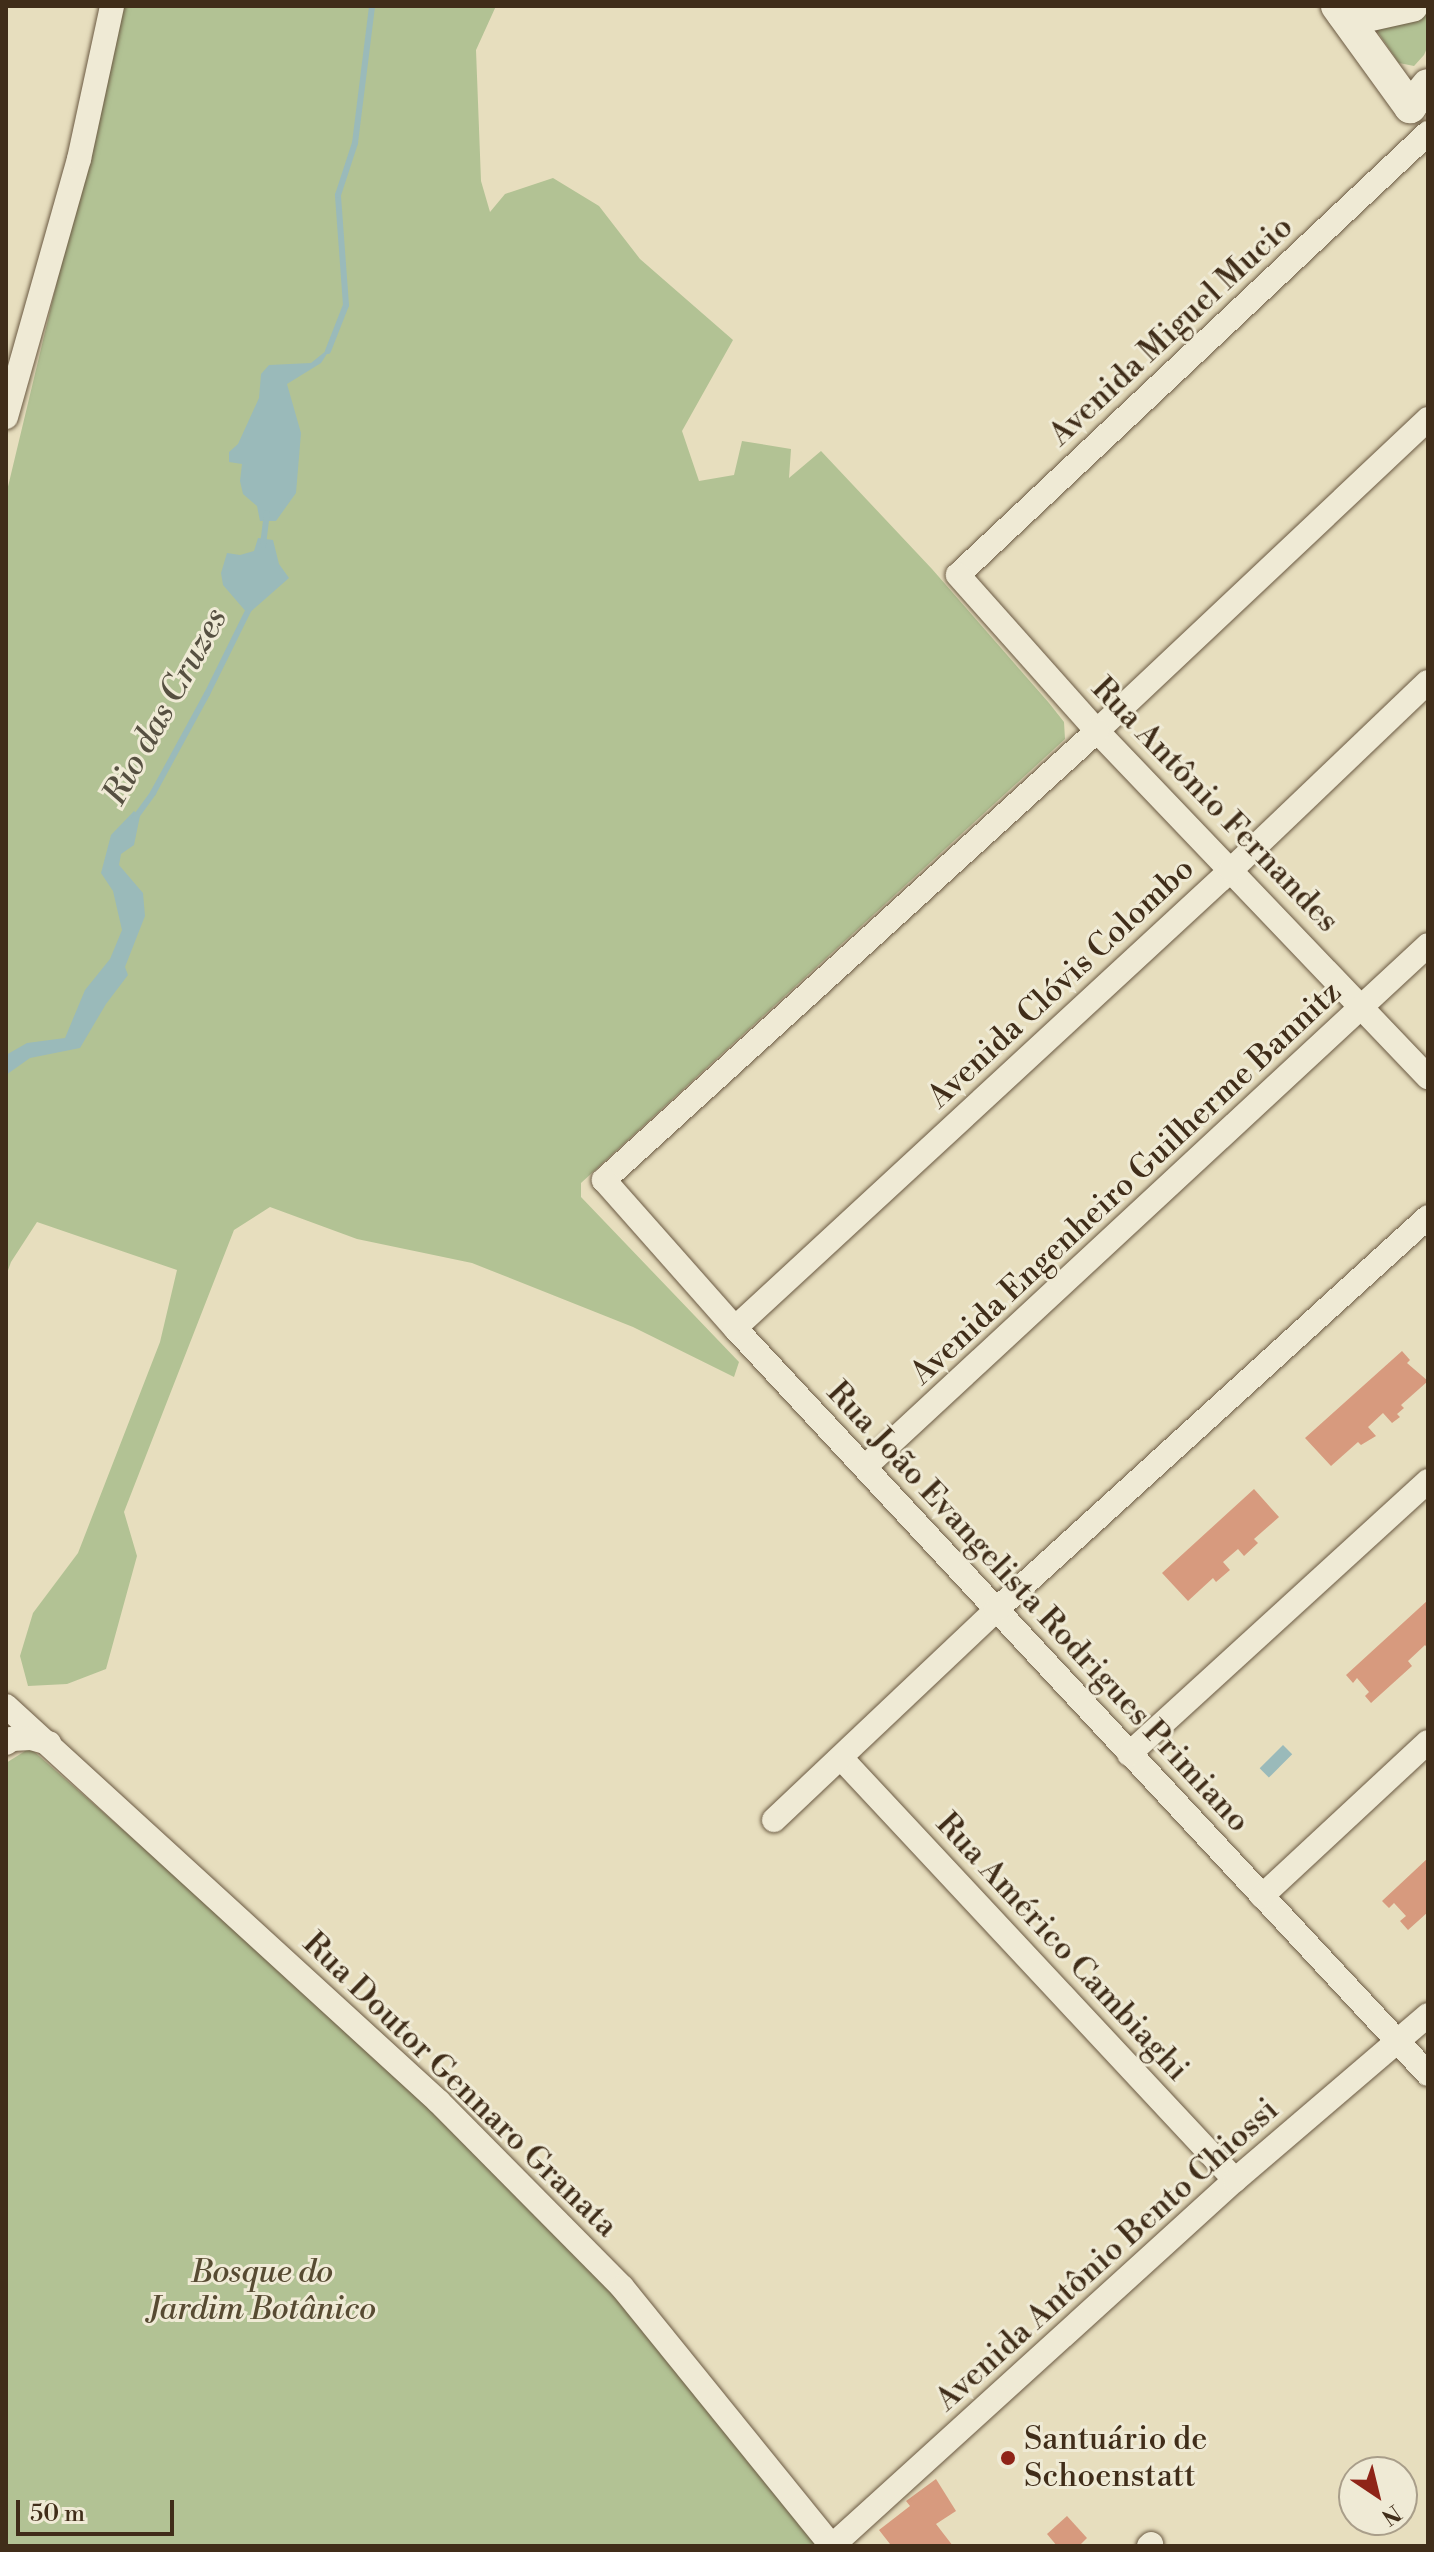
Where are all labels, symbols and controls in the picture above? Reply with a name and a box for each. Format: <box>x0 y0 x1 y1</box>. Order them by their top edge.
street label: Avenida Miguel Mucio <box>1041 208 1301 454</box>
water label: Rio das Cruzes <box>95 601 237 813</box>
street label: Rua Antônio Fernandes <box>1083 670 1347 940</box>
street label: Avenida Clóvis Colombo <box>920 850 1202 1116</box>
street label: Avenida Engenheiro Guilherme Bannitz <box>903 973 1349 1393</box>
street label: Rua João Evangelista Rodrigues Primiano <box>819 1374 1257 1840</box>
street label: Rua Américo Cambiaghi <box>928 1805 1196 2089</box>
street label: Rua Doutor Gennaro Granata <box>295 1924 625 2246</box>
street label: Avenida Antônio Bento Chiossi <box>928 2091 1286 2419</box>
park label: Bosque do Jardim Botânico <box>148 2254 376 2329</box>
place label: Santuário de Schoenstatt <box>1024 2421 1207 2496</box>
marker: Santuário de Schoenstatt <box>999 2449 1017 2467</box>
north arrow <box>1338 2456 1418 2536</box>
scale bar <box>20 2484 178 2534</box>
text: N <box>1376 2498 1406 2530</box>
text: 50 m <box>30 2499 85 2529</box>

